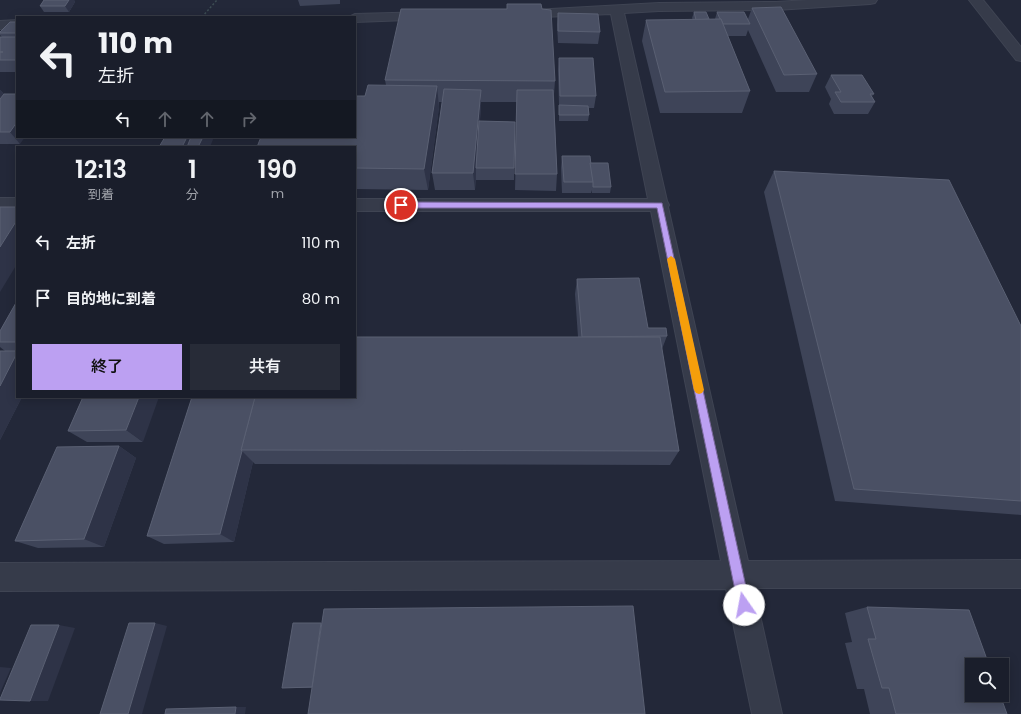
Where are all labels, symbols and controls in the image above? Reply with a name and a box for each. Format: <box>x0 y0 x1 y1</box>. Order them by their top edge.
text: 110 m <box>98 24 173 63</box>
icon: left <box>32 32 84 84</box>
text: 左折 <box>98 63 134 88</box>
icon: left <box>112 108 134 130</box>
icon: ahead <box>154 108 176 130</box>
icon: ahead <box>196 108 218 130</box>
icon: right <box>238 108 260 130</box>
text: 12:13 <box>75 153 127 186</box>
text: 1 <box>188 153 197 186</box>
text: 190 <box>258 153 297 186</box>
text: m <box>271 184 284 203</box>
text: 到着 <box>88 185 114 204</box>
text: 分 <box>186 185 199 204</box>
pin <box>384 188 418 222</box>
icon: arrive <box>390 194 412 216</box>
icon: left <box>32 231 54 253</box>
text: 左折 <box>66 232 96 253</box>
text: 110 m <box>302 232 340 253</box>
icon: arrive <box>32 287 54 309</box>
text: 目的地に到着 <box>66 288 156 309</box>
text: 80 m <box>302 288 340 309</box>
button: 終了 <box>32 344 182 390</box>
button: 共有 <box>190 344 340 390</box>
position arrow <box>723 584 765 626</box>
map controls <box>965 658 1009 702</box>
button: search <box>965 658 1009 702</box>

